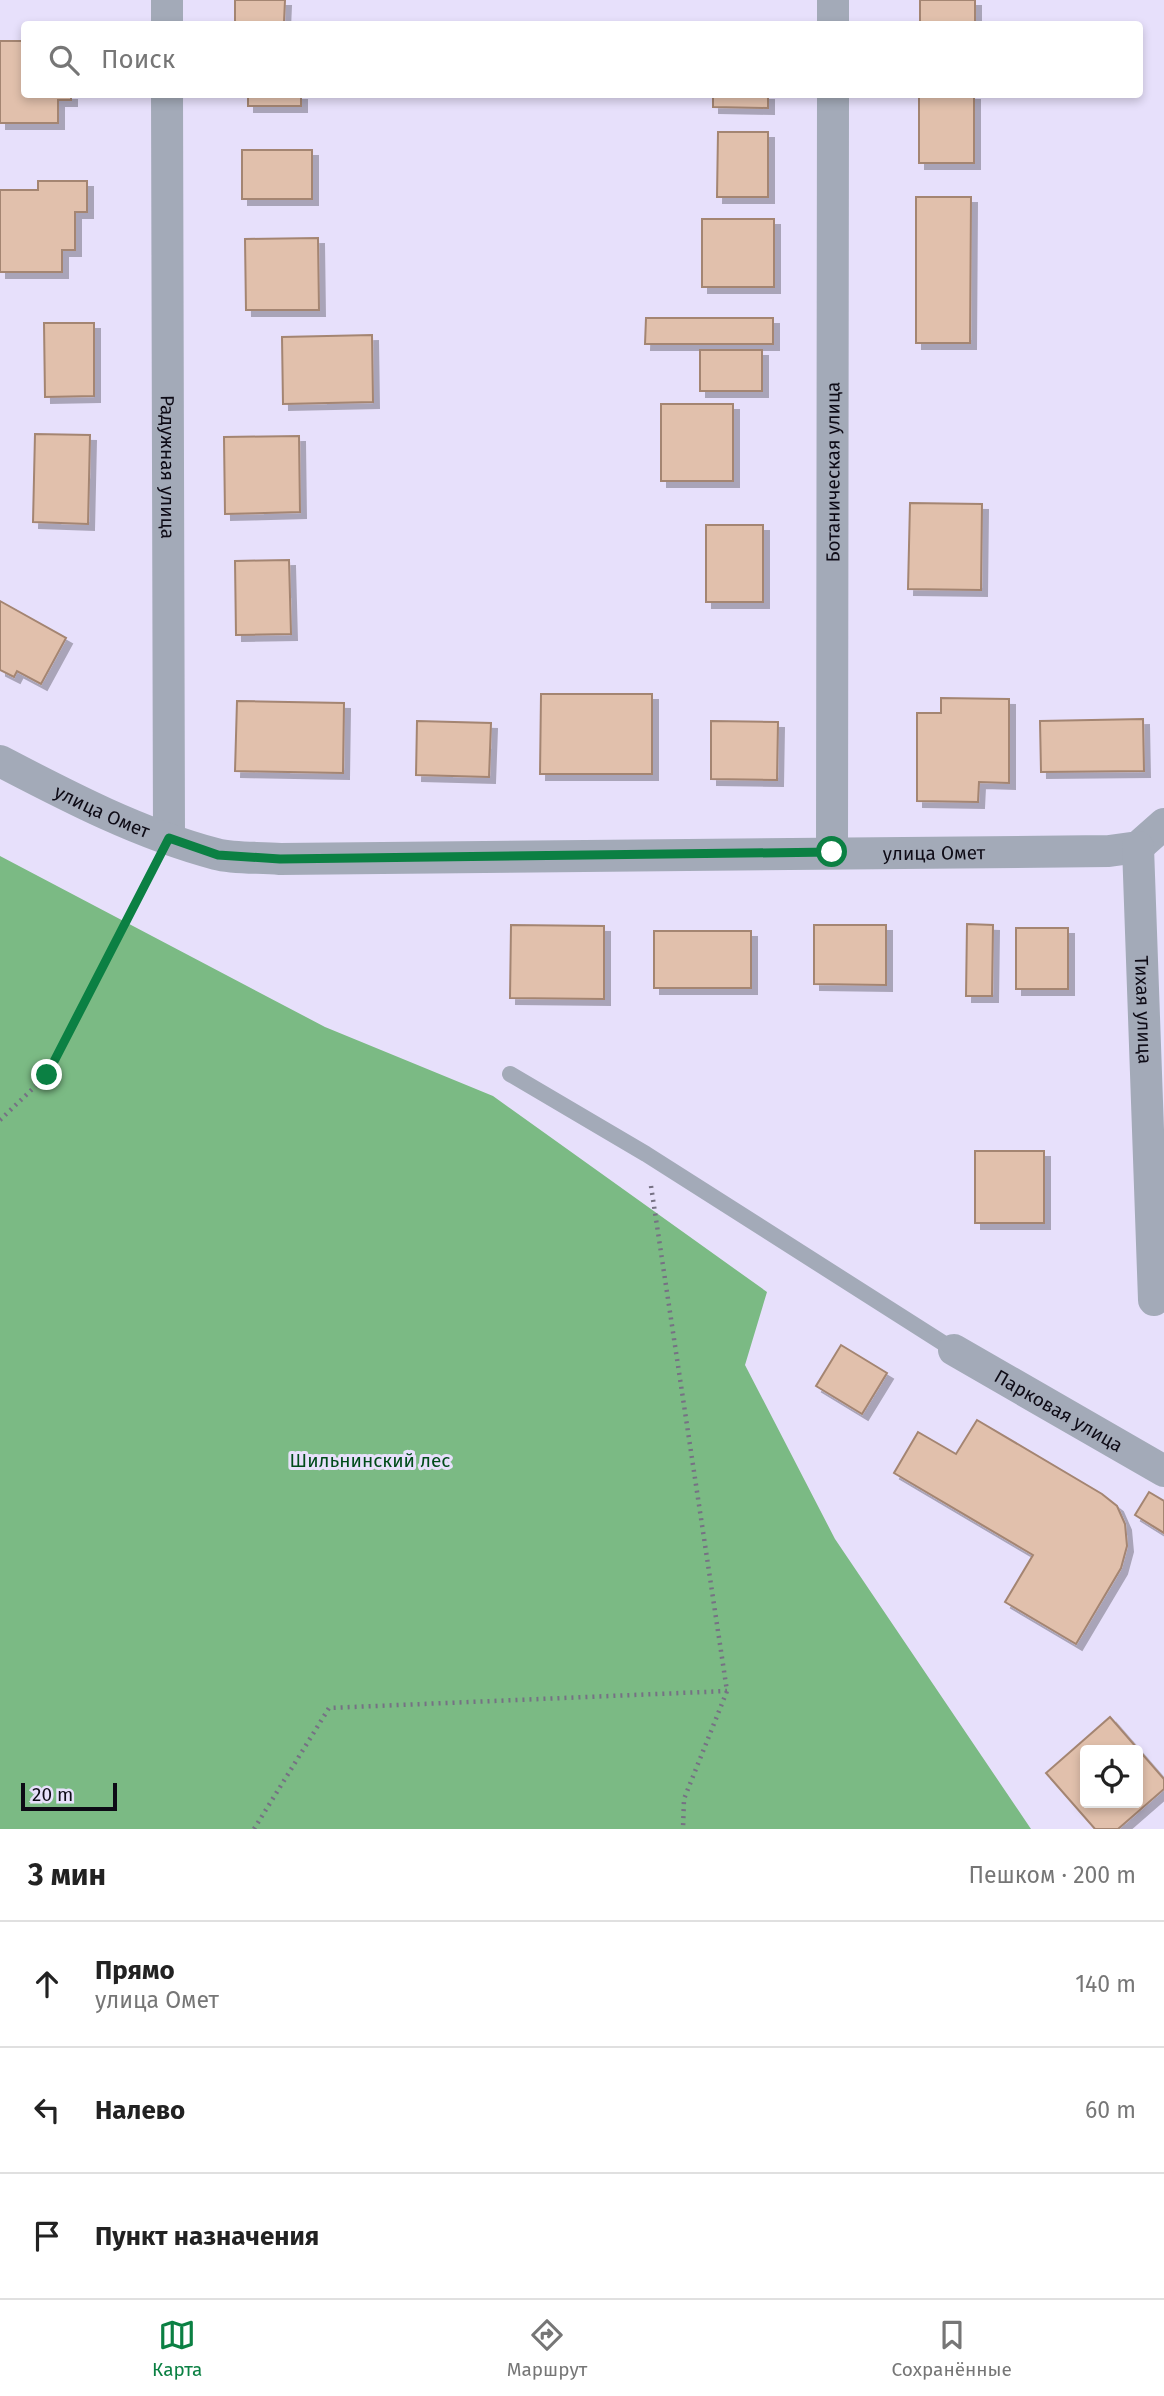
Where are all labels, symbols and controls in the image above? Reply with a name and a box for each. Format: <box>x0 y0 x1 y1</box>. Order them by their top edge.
search box <box>21 21 1143 98</box>
icon: search <box>45 41 83 79</box>
text: Поиск <box>101 44 175 75</box>
street label: Ботаническая улица <box>821 382 844 562</box>
street label: Радужная улица <box>156 395 180 539</box>
street label: улица Омет <box>51 779 154 843</box>
route start <box>816 836 847 867</box>
street label: улица Омет <box>883 841 986 865</box>
street label: Тихая улица <box>1130 955 1157 1064</box>
route end <box>31 1059 62 1090</box>
street label: Парковая улица <box>990 1364 1127 1456</box>
park label: Шильнинский лес <box>290 1449 450 1472</box>
map controls <box>1080 1745 1143 1808</box>
button: locate <box>1080 1745 1143 1808</box>
scale bar <box>21 1780 117 1812</box>
text: 20 m <box>32 1783 73 1806</box>
text: 3 мин <box>28 1857 106 1893</box>
text: Пешком · 200 m <box>968 1861 1136 1889</box>
text: Прямо <box>95 1955 175 1986</box>
icon: ahead <box>28 1965 66 2003</box>
text: 140 m <box>1075 1970 1136 1998</box>
text: улица Омет <box>95 1986 219 2014</box>
icon: left <box>28 2091 66 2129</box>
text: Налево <box>95 2095 185 2126</box>
text: 60 m <box>1085 2096 1136 2124</box>
icon: arrive <box>28 2217 66 2255</box>
text: Пункт назначения <box>95 2221 319 2252</box>
tab: Карта <box>152 2316 202 2381</box>
tab: Маршрут <box>507 2316 587 2381</box>
tab: Сохранённые <box>892 2316 1012 2381</box>

